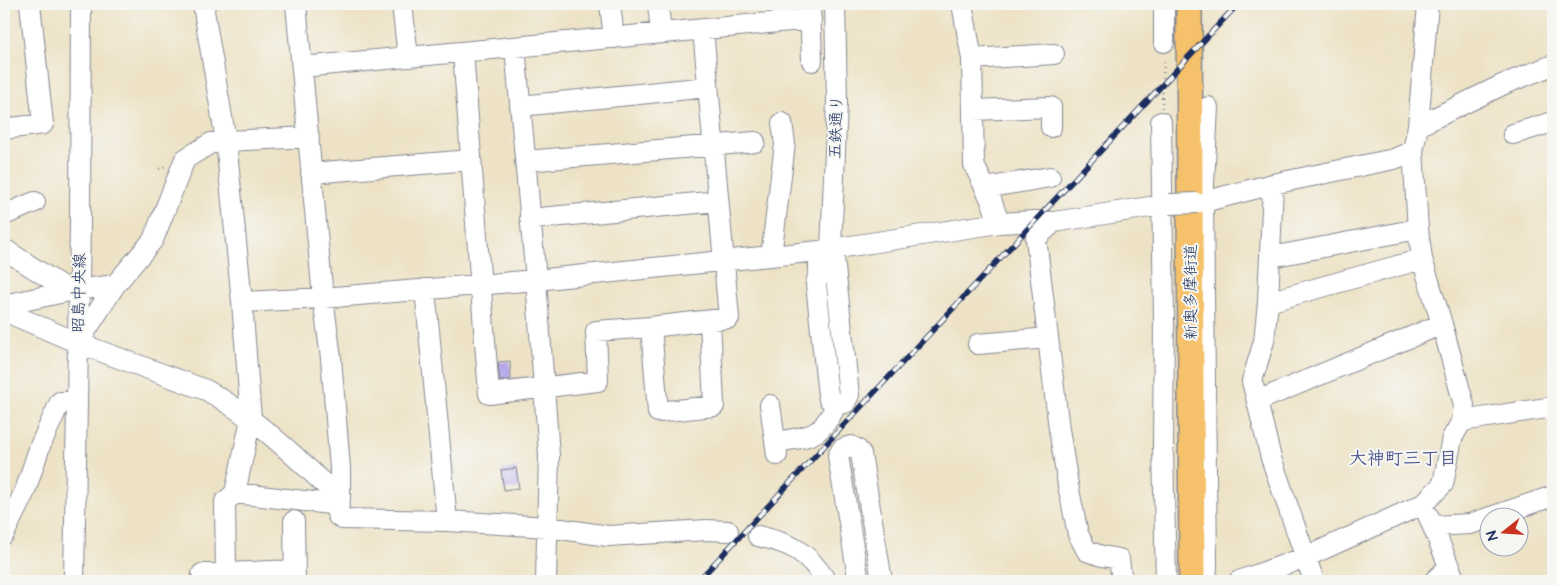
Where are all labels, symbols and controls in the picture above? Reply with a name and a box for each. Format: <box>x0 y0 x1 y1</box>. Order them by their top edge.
street label: 五鉄通り <box>824 95 848 159</box>
street label: 新奥多摩街道 <box>1180 244 1202 340</box>
street label: 昭島中央線 <box>67 253 91 333</box>
district label: 大神町三丁目 <box>1349 446 1457 471</box>
north arrow <box>1480 508 1530 558</box>
text: N <box>1482 528 1503 543</box>

